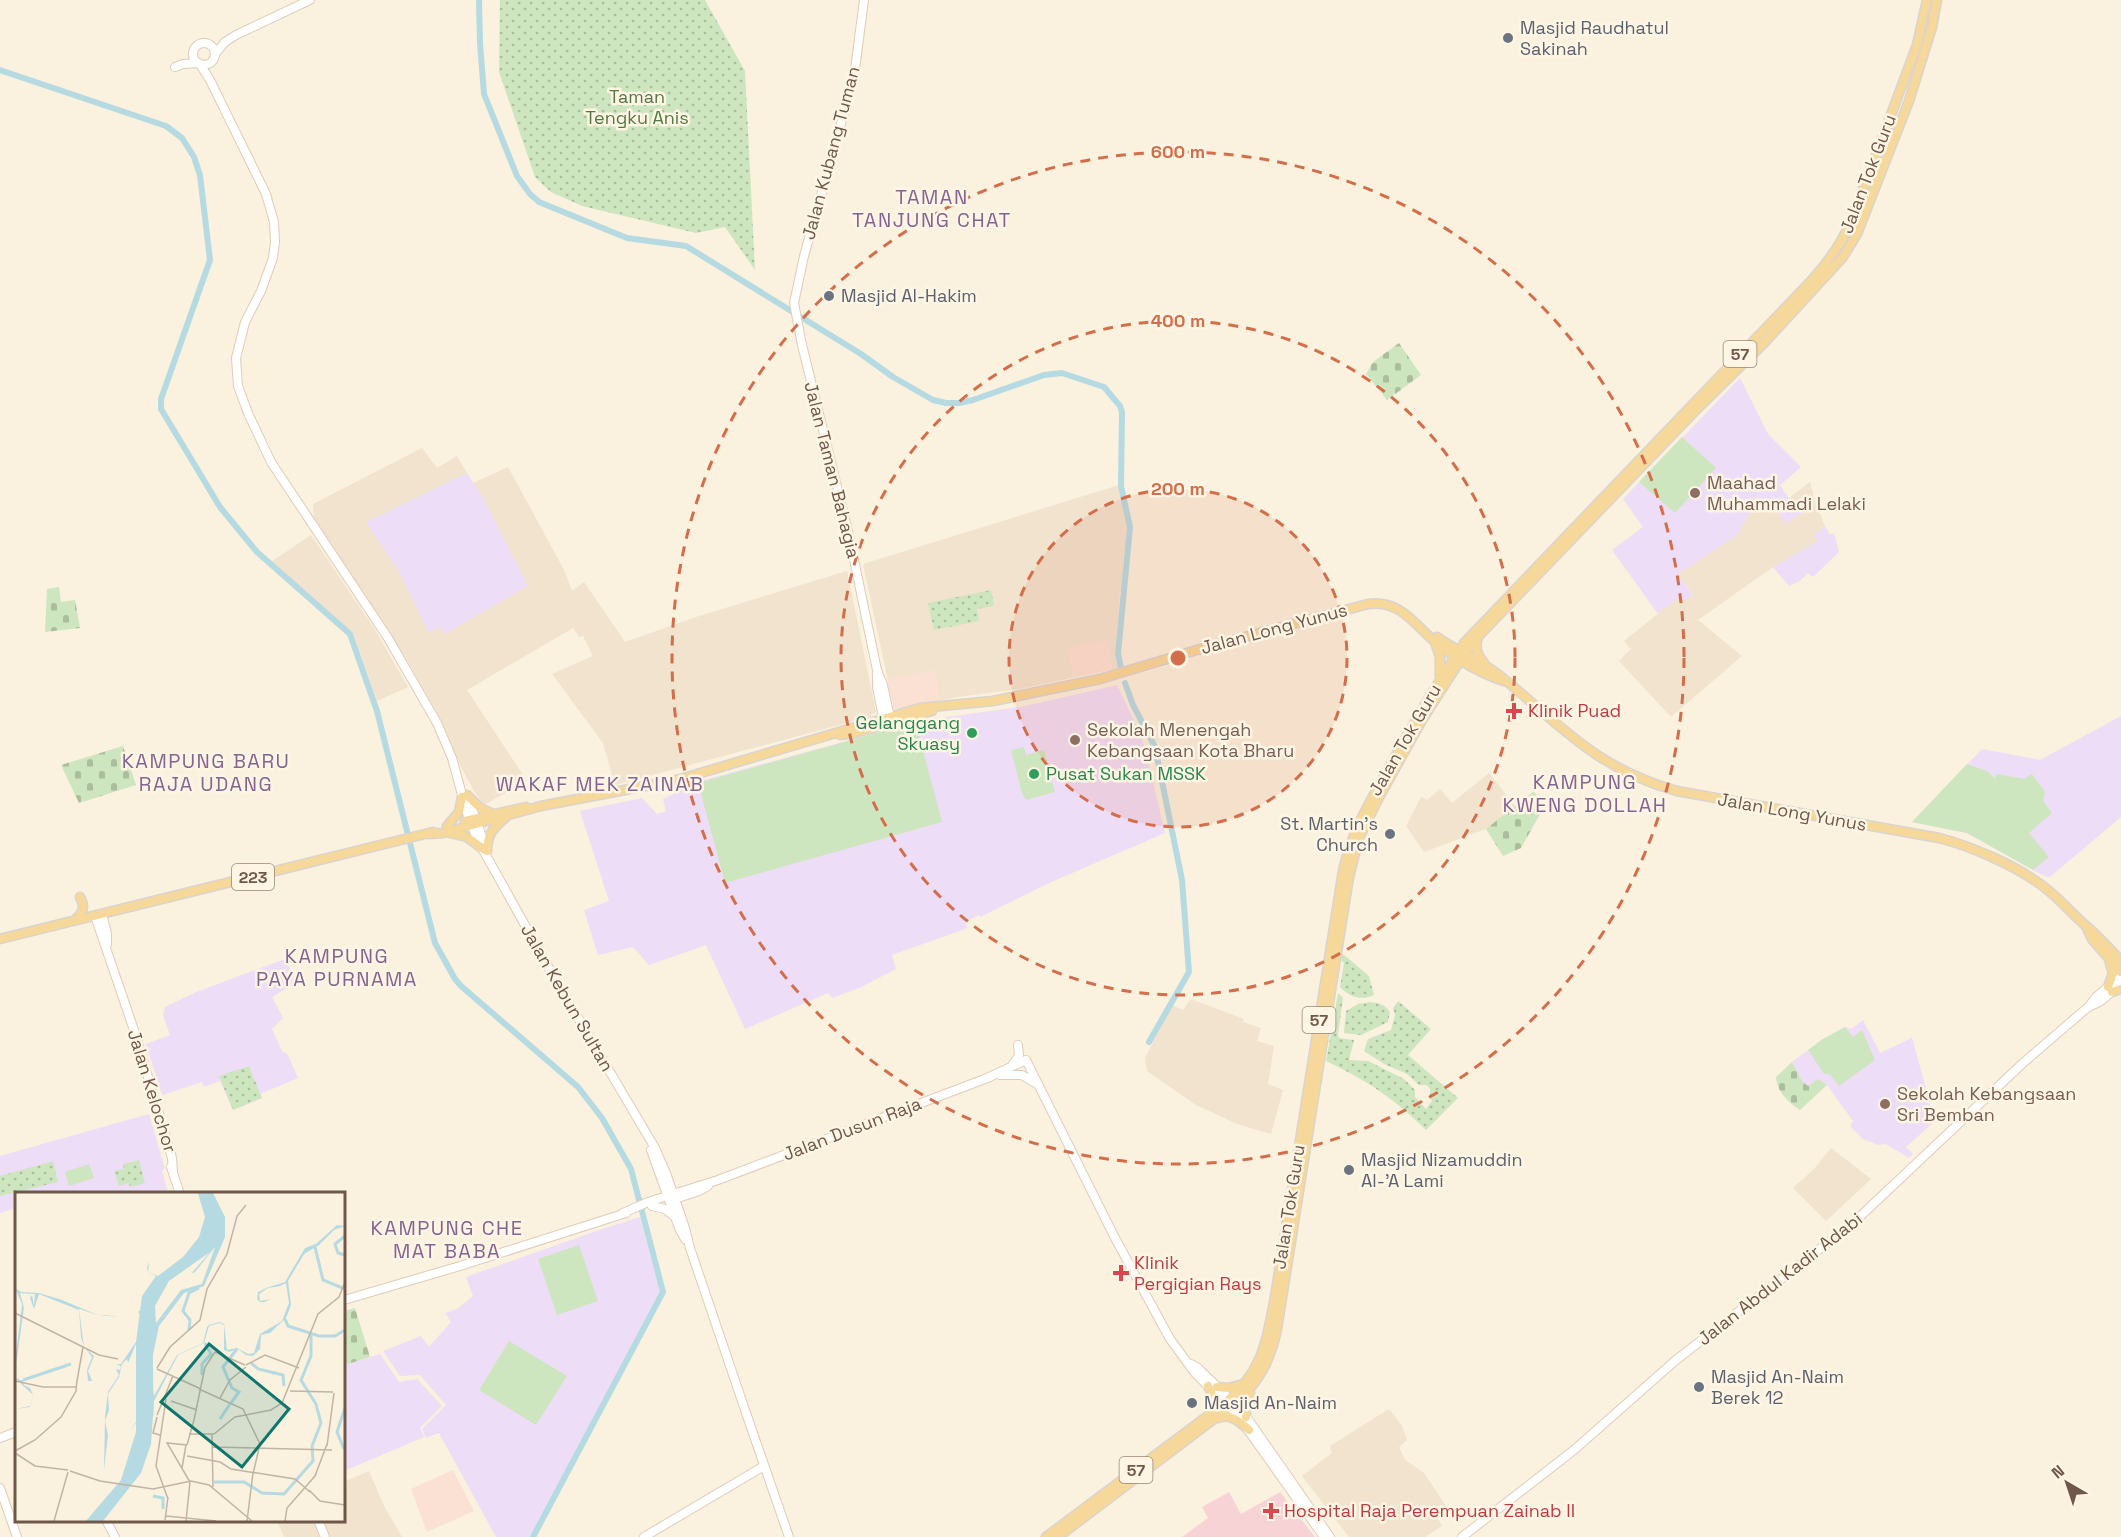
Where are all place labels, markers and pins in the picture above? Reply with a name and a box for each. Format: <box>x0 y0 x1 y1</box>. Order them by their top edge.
place label: Masjid Raudhatul Sakinah <box>1520 16 1669 60</box>
marker: Masjid Raudhatul Sakinah <box>1501 31 1515 45</box>
place label: Masjid Al-Hakim <box>841 284 977 307</box>
marker: Masjid Al-Hakim <box>822 289 836 303</box>
place label: Maahad Muhammadi Lelaki <box>1707 471 1866 515</box>
marker: Maahad Muhammadi Lelaki <box>1688 486 1702 500</box>
centre of rings <box>1168 648 1188 668</box>
place label: Klinik Puad <box>1528 699 1621 722</box>
marker: Klinik Puad <box>1505 702 1523 720</box>
place label: Gelanggang Skuasy <box>856 711 960 755</box>
place label: Sekolah Menengah Kebangsaan Kota Bharu <box>1087 718 1294 762</box>
marker: Gelanggang Skuasy <box>965 726 979 740</box>
marker: Sekolah Menengah Kebangsaan Kota Bharu <box>1068 733 1082 747</box>
place label: Pusat Sukan MSSK <box>1046 762 1206 785</box>
marker: Pusat Sukan MSSK <box>1027 767 1041 781</box>
place label: St. Martin's Church <box>1280 812 1378 856</box>
marker: St. Martin's Church <box>1383 827 1397 841</box>
place label: Sekolah Kebangsaan Sri Bemban <box>1897 1082 2076 1126</box>
marker: Sekolah Kebangsaan Sri Bemban <box>1878 1097 1892 1111</box>
place label: Masjid Nizamuddin Al-'A Lami <box>1361 1148 1522 1192</box>
marker: Masjid Nizamuddin Al-'A Lami <box>1342 1163 1356 1177</box>
place label: Klinik Pergigian Rays <box>1134 1251 1262 1295</box>
marker: Klinik Pergigian Rays <box>1112 1264 1130 1282</box>
place label: Masjid An-Naim Berek 12 <box>1711 1365 1844 1409</box>
marker: Masjid An-Naim Berek 12 <box>1692 1380 1706 1394</box>
place label: Masjid An-Naim <box>1204 1391 1337 1414</box>
marker: Masjid An-Naim <box>1185 1396 1199 1410</box>
place label: Hospital Raja Perempuan Zainab II <box>1284 1499 1575 1522</box>
marker: Hospital Raja Perempuan Zainab II <box>1262 1502 1280 1520</box>

